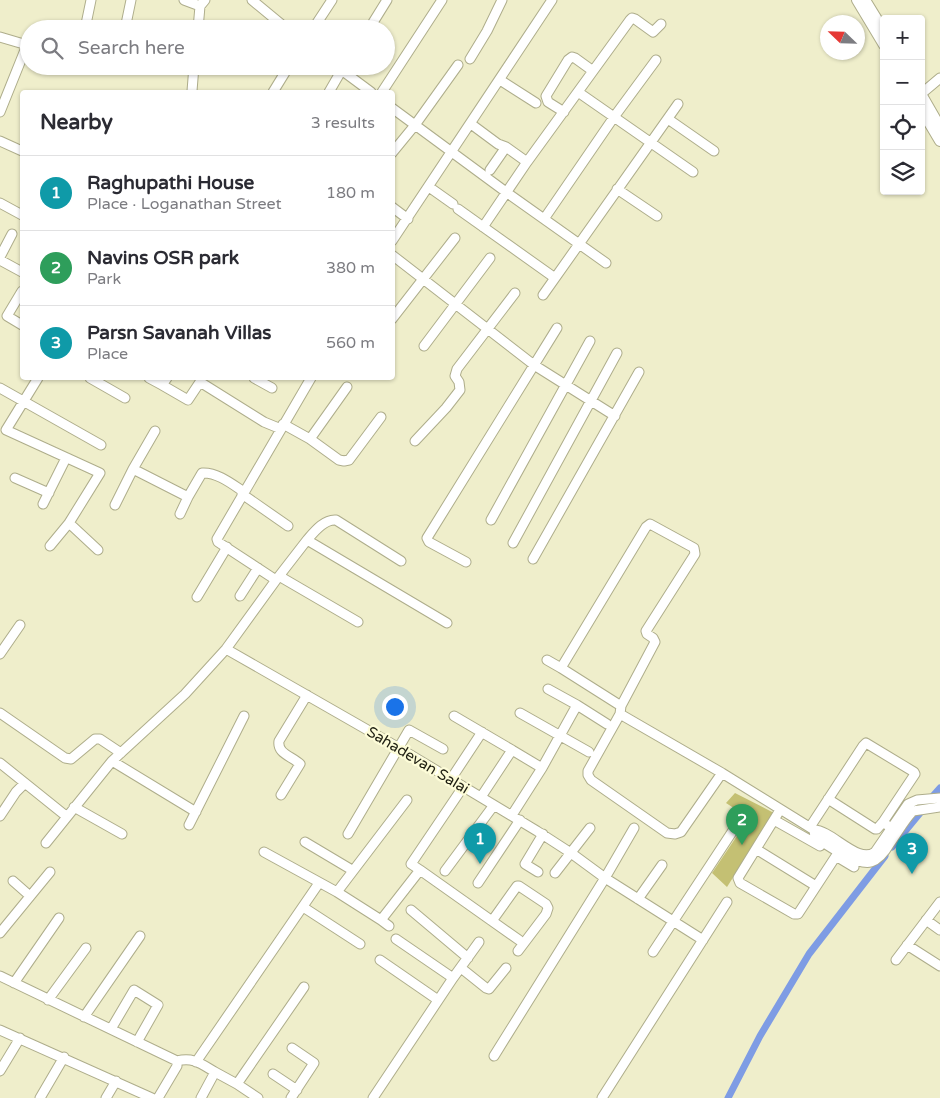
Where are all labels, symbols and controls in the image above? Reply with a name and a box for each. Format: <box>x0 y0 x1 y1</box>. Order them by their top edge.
north arrow <box>820 15 865 60</box>
map controls <box>880 15 925 195</box>
button: + <box>880 15 925 60</box>
search box <box>20 20 395 75</box>
icon: search <box>38 34 66 62</box>
text: Search here <box>78 37 185 59</box>
button: − <box>880 60 925 105</box>
button: locate <box>880 105 925 150</box>
text: Nearby <box>40 110 113 135</box>
text: 3 results <box>311 113 375 133</box>
button: layers <box>880 150 925 195</box>
text: Raghupathi House <box>87 172 254 194</box>
text: 1 <box>51 183 61 203</box>
text: 180 m <box>326 183 375 203</box>
text: Place · Loganathan Street <box>87 194 282 214</box>
text: Navins OSR park <box>87 247 239 269</box>
text: 2 <box>51 258 61 278</box>
text: 380 m <box>326 258 375 278</box>
text: Park <box>87 269 121 289</box>
text: Parsn Savanah Villas <box>87 322 271 344</box>
text: 3 <box>51 333 61 353</box>
text: 560 m <box>326 333 375 353</box>
text: Place <box>87 344 128 364</box>
your location <box>382 694 408 720</box>
street label: Sahadevan Salai <box>364 722 472 798</box>
pin: 2 <box>726 804 758 845</box>
pin: 1 <box>464 823 496 864</box>
pin: 3 <box>896 833 928 874</box>

